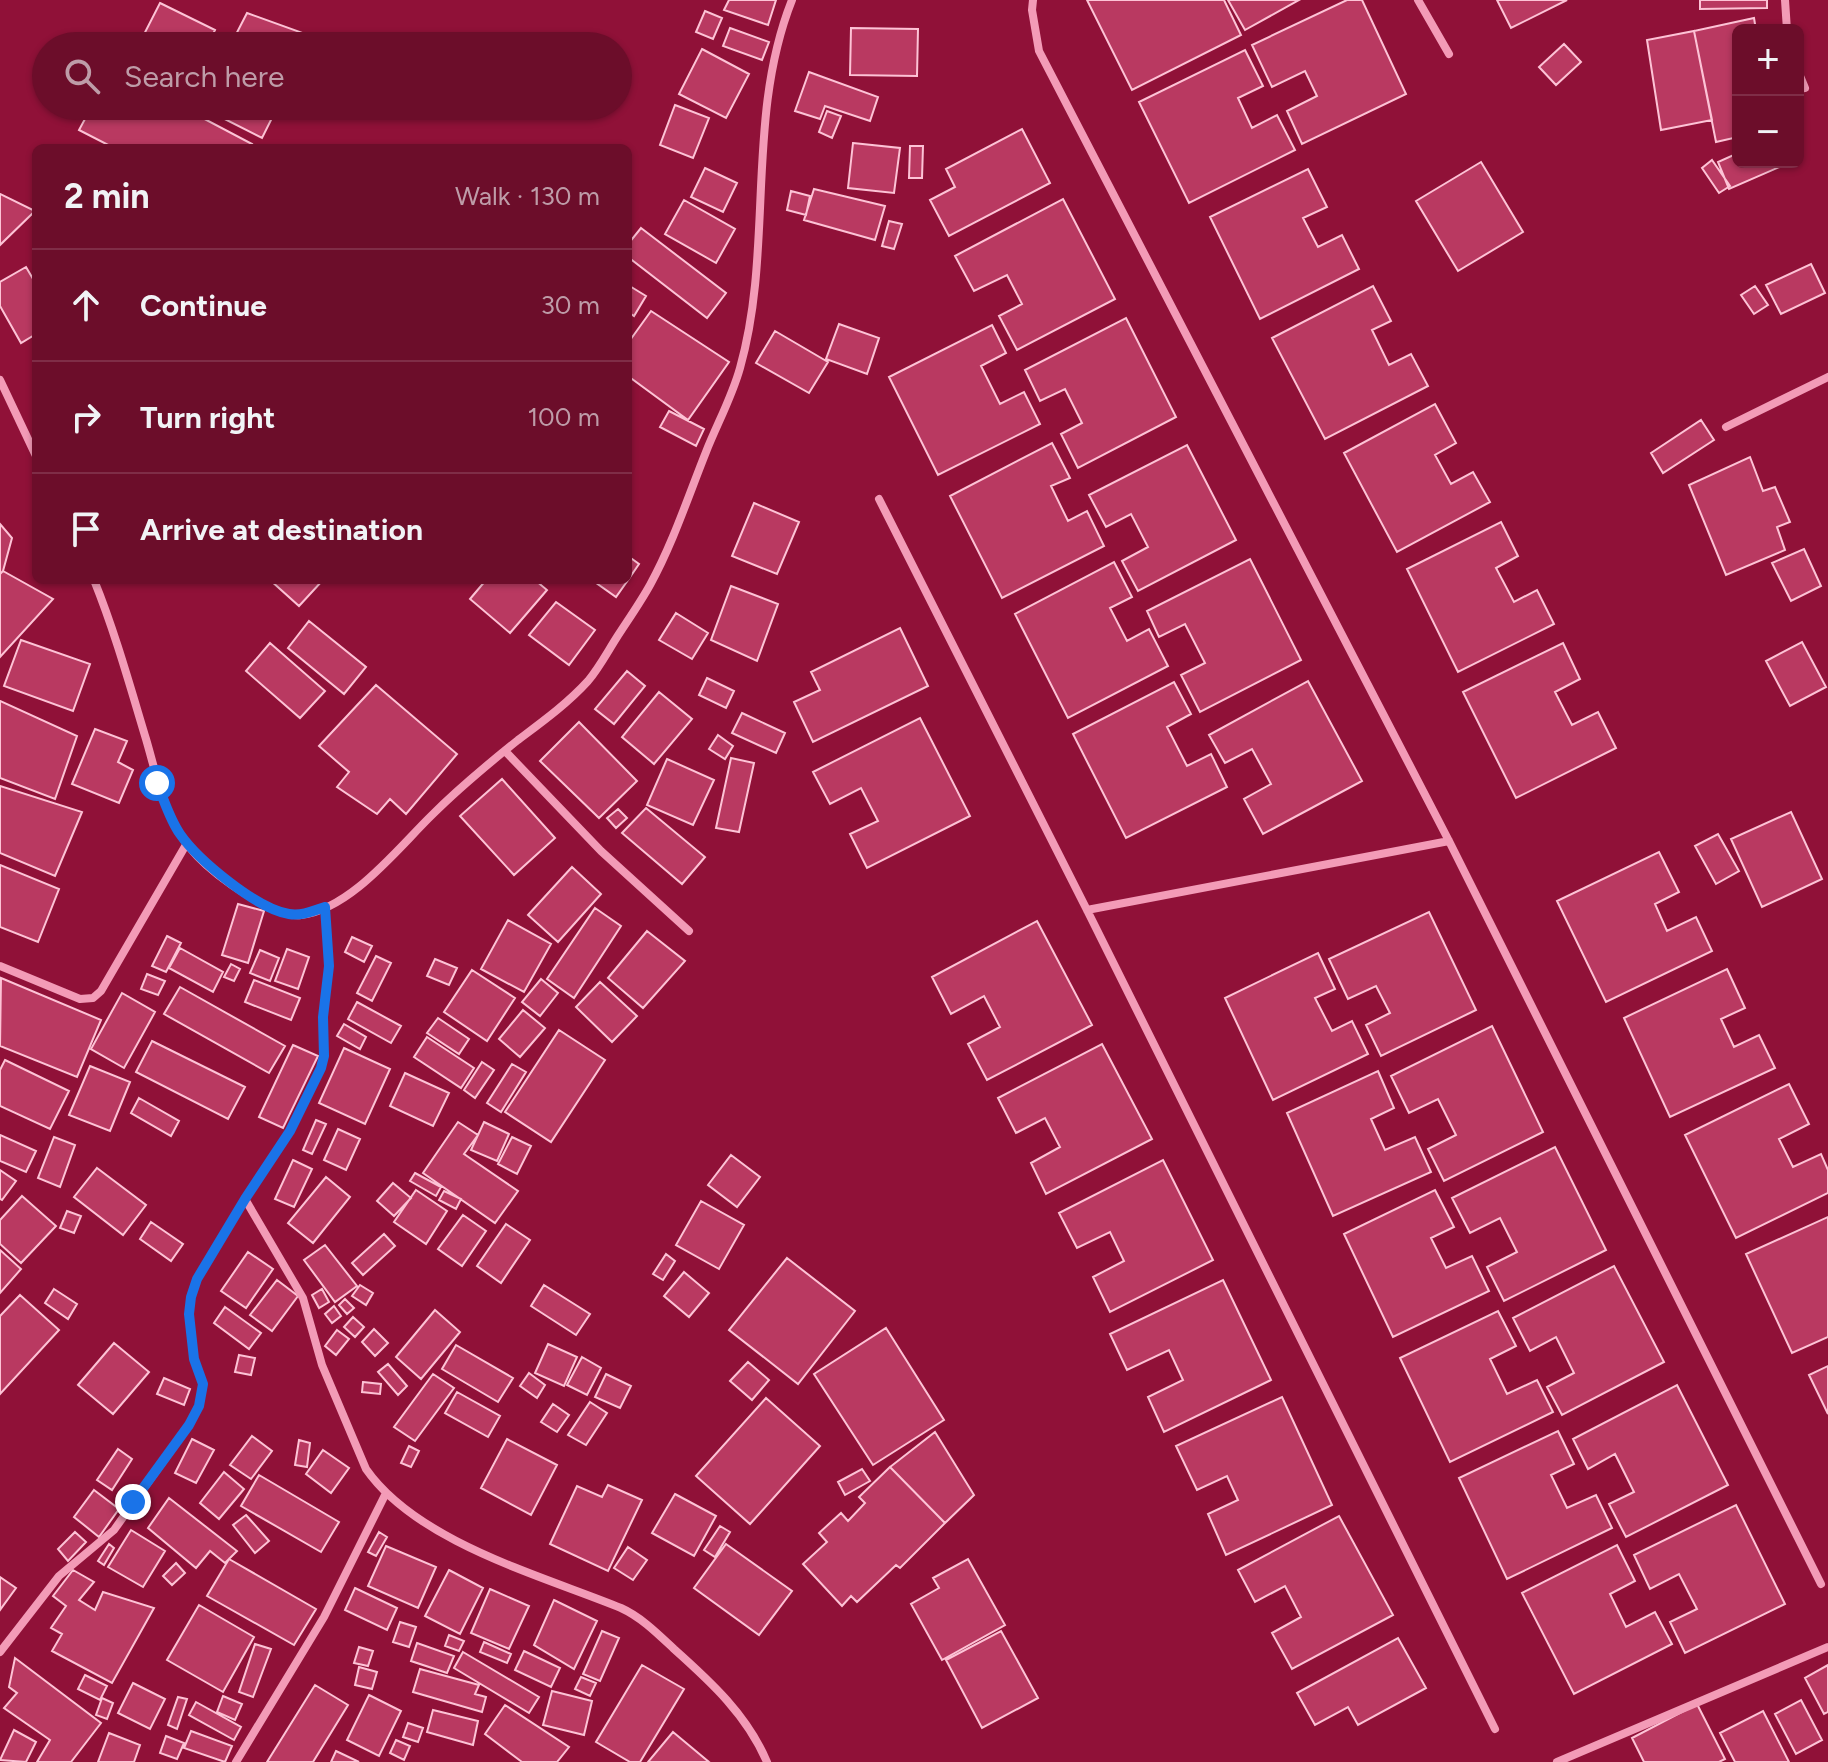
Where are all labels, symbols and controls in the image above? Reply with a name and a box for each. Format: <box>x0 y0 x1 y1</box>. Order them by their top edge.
map controls <box>1732 24 1804 168</box>
button: + <box>1732 24 1804 96</box>
search box <box>32 32 632 120</box>
icon: search <box>60 54 104 98</box>
text: Search here <box>124 58 284 95</box>
button: − <box>1732 96 1804 168</box>
text: 2 min <box>64 176 150 217</box>
text: Walk · 130 m <box>455 180 600 212</box>
icon: ahead <box>64 283 108 327</box>
text: Continue <box>140 287 267 324</box>
text: 30 m <box>541 289 600 321</box>
icon: right <box>64 395 108 439</box>
text: Turn right <box>140 399 275 436</box>
text: 100 m <box>527 401 600 433</box>
icon: arrive <box>64 507 108 551</box>
text: Arrive at destination <box>140 511 423 548</box>
route start <box>139 765 175 801</box>
route end <box>115 1484 151 1520</box>

